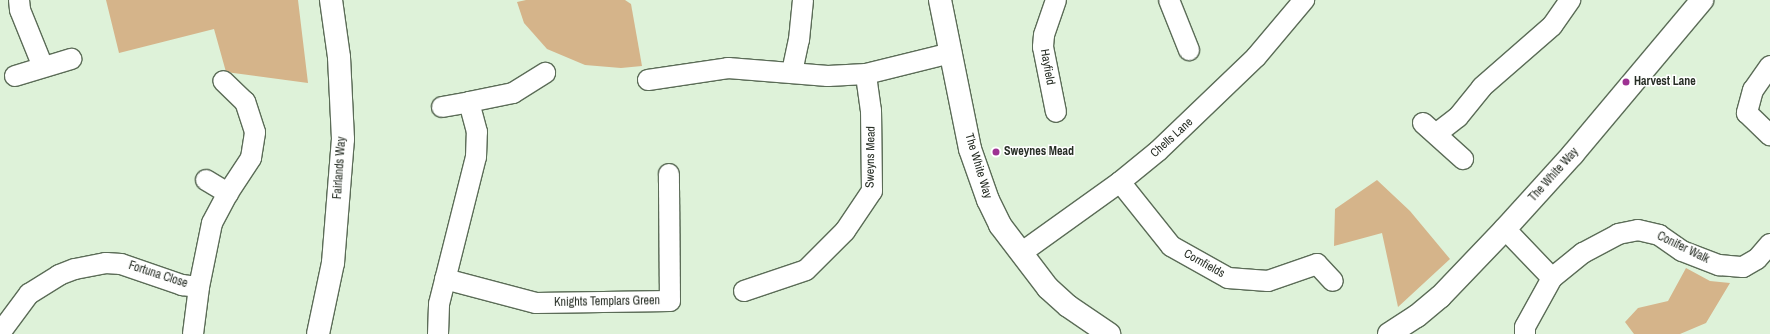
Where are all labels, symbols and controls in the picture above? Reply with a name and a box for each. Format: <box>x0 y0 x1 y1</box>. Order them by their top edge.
street label: Hayfield <box>1037 48 1057 86</box>
place label: Harvest Lane <box>1634 75 1696 89</box>
marker: Harvest Lane <box>1621 77 1631 87</box>
street label: Chells Lane <box>1148 115 1196 161</box>
street label: Sweyns Mead <box>863 126 879 188</box>
street label: The White Way <box>961 132 995 200</box>
street label: Fairlands Way <box>331 136 349 200</box>
place label: Sweynes Mead <box>1004 145 1074 159</box>
street label: The White Way <box>1526 145 1582 205</box>
marker: Sweynes Mead <box>991 147 1001 157</box>
street label: Conifer Walk <box>1654 229 1712 267</box>
street label: Cornfields <box>1181 247 1227 281</box>
street label: Fortuna Close <box>127 259 189 291</box>
street label: Knights Templars Green <box>554 294 660 310</box>

